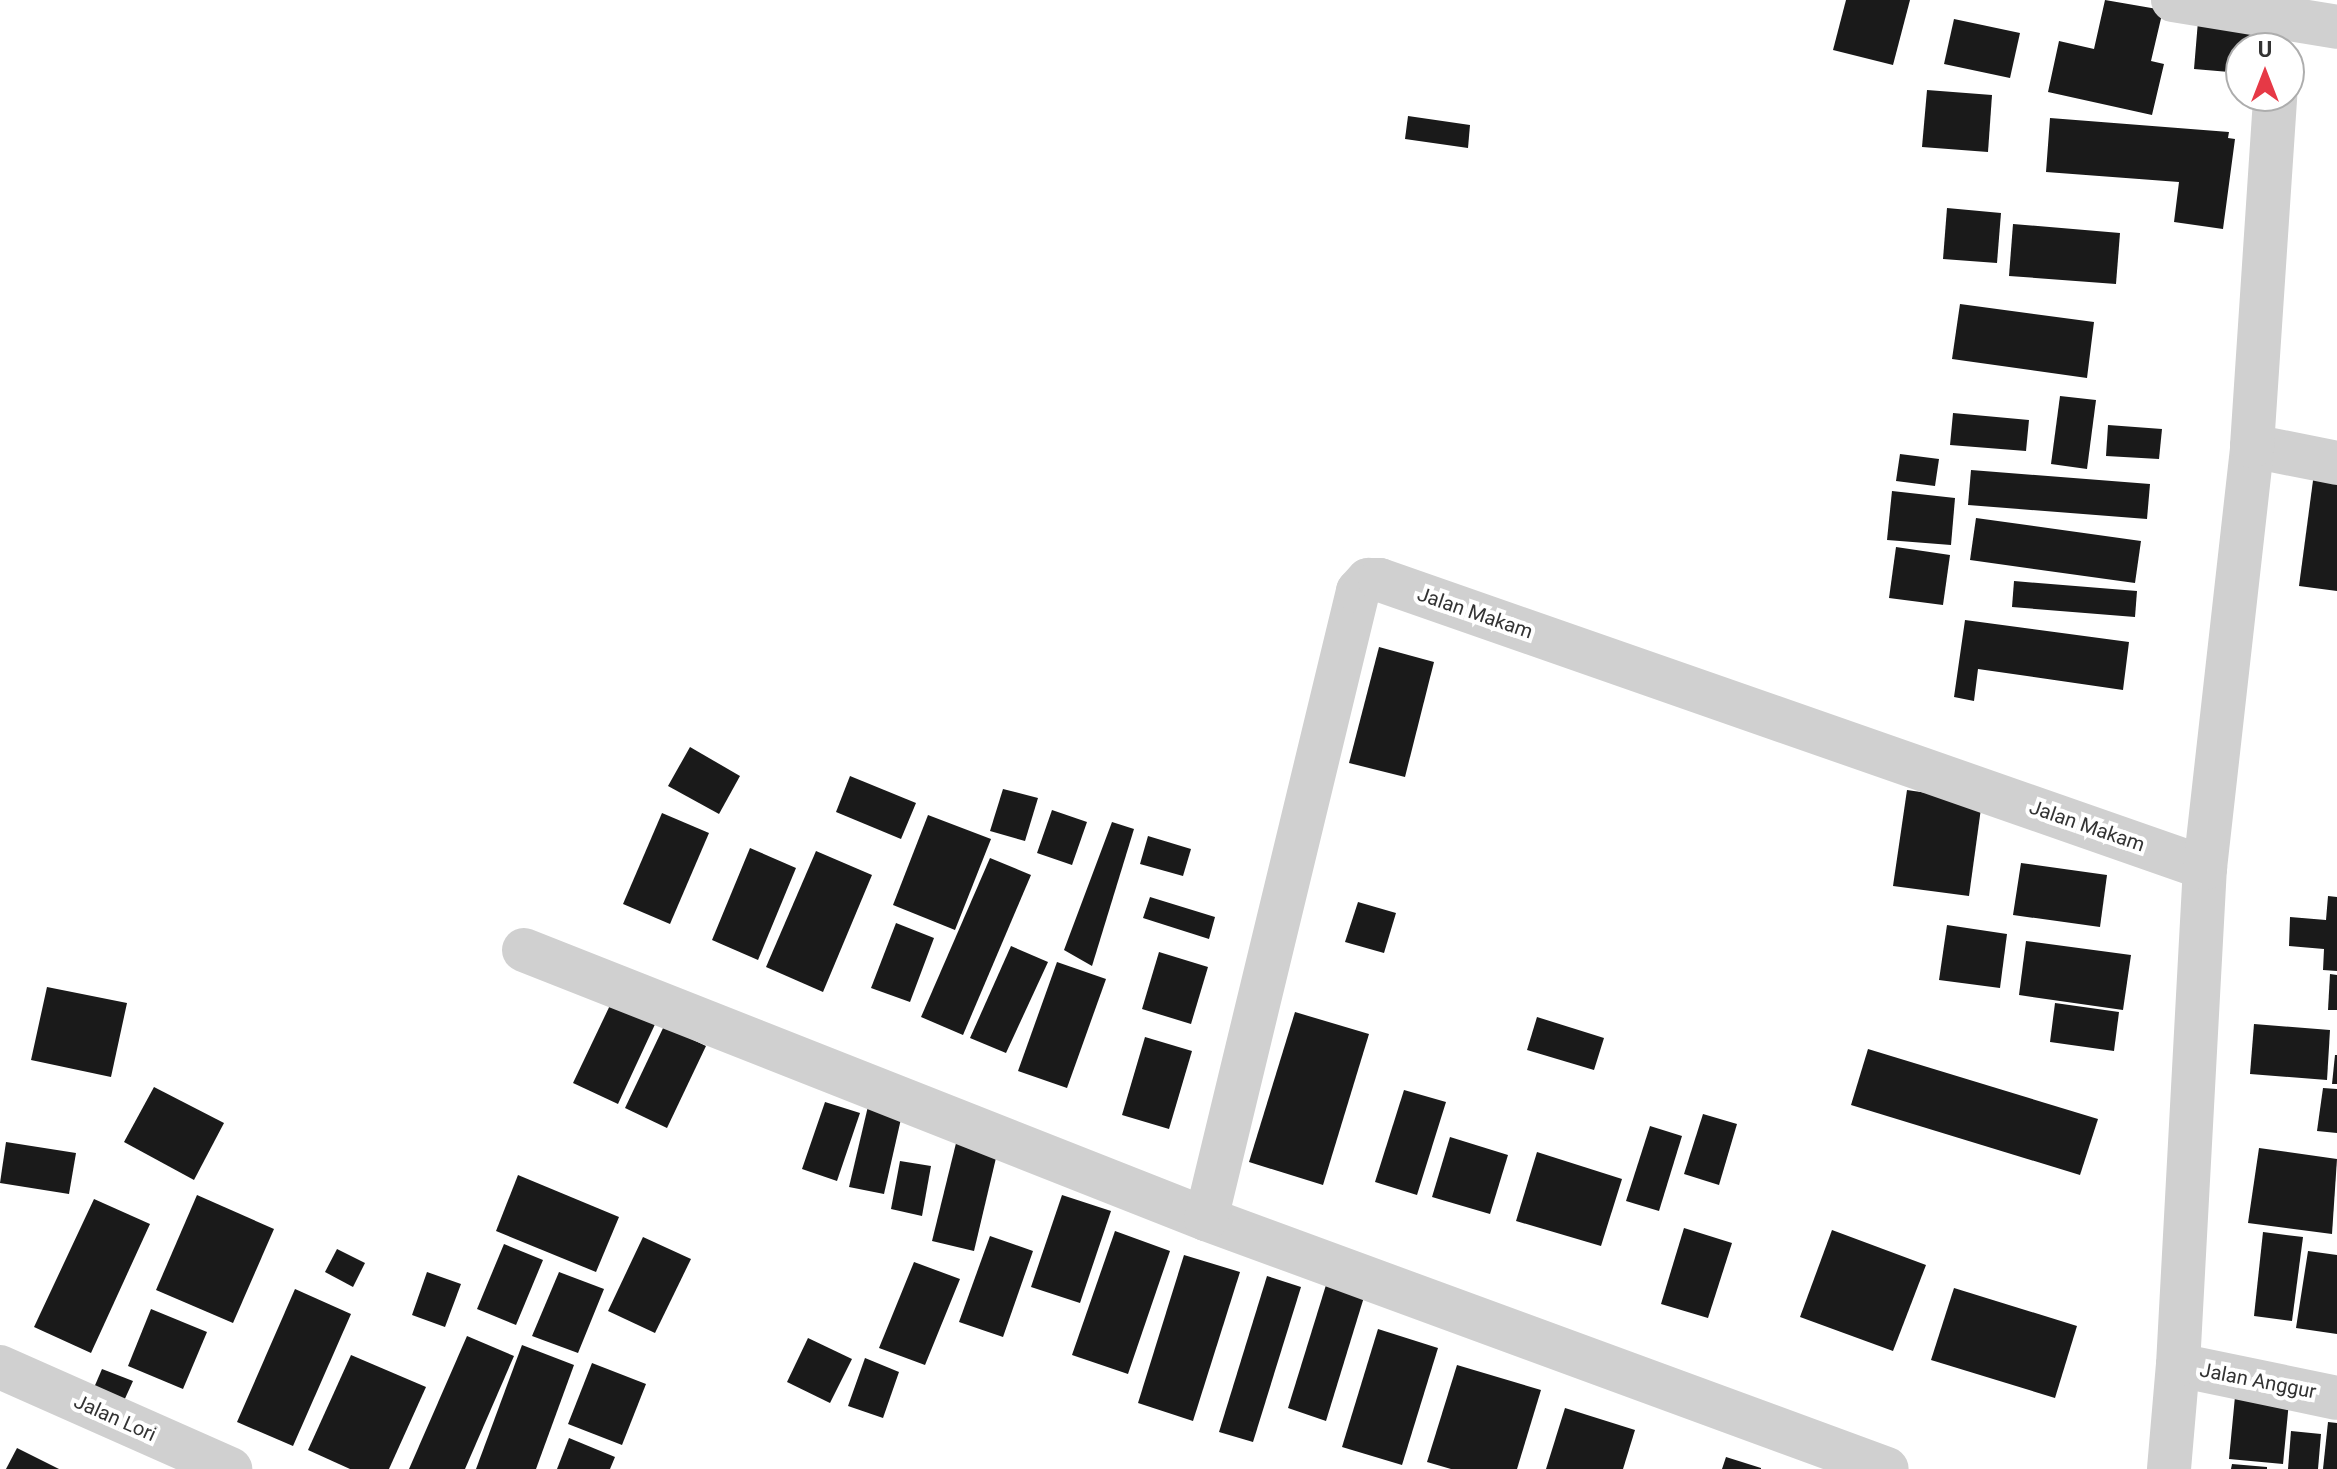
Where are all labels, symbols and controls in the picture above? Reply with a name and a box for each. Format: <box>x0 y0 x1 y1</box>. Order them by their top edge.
north arrow <box>2225 32 2305 112</box>
text: U <box>2258 37 2272 62</box>
street label: Jalan Makam <box>1414 582 1536 644</box>
street label: Jalan Makam <box>2026 795 2148 857</box>
street label: Jalan Anggur <box>2198 1358 2318 1404</box>
street label: Jalan Lori <box>70 1389 160 1447</box>

